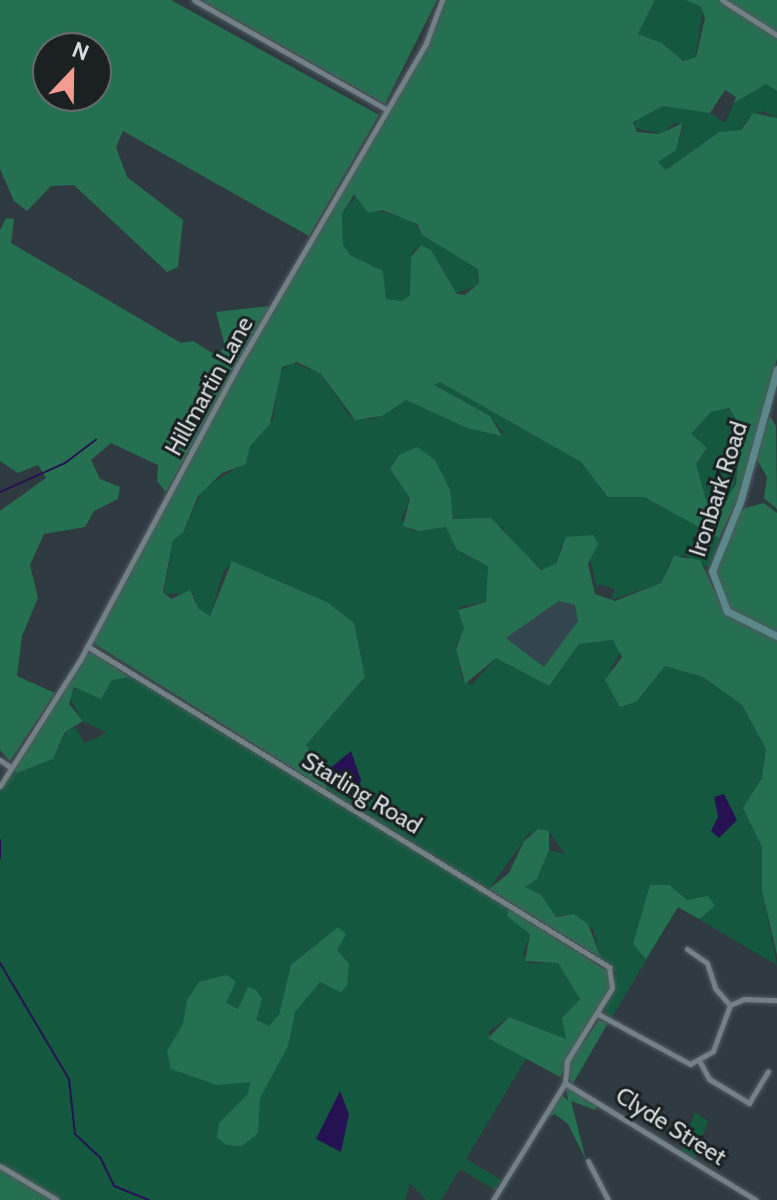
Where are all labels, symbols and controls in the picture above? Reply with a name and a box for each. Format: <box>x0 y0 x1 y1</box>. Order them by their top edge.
north arrow <box>32 32 112 112</box>
text: N <box>68 36 93 67</box>
street label: Hillmartin Lane <box>159 311 259 461</box>
street label: Ironbark Road <box>683 418 753 560</box>
street label: Starling Road <box>297 746 427 840</box>
street label: Clyde Street <box>610 1081 732 1171</box>

